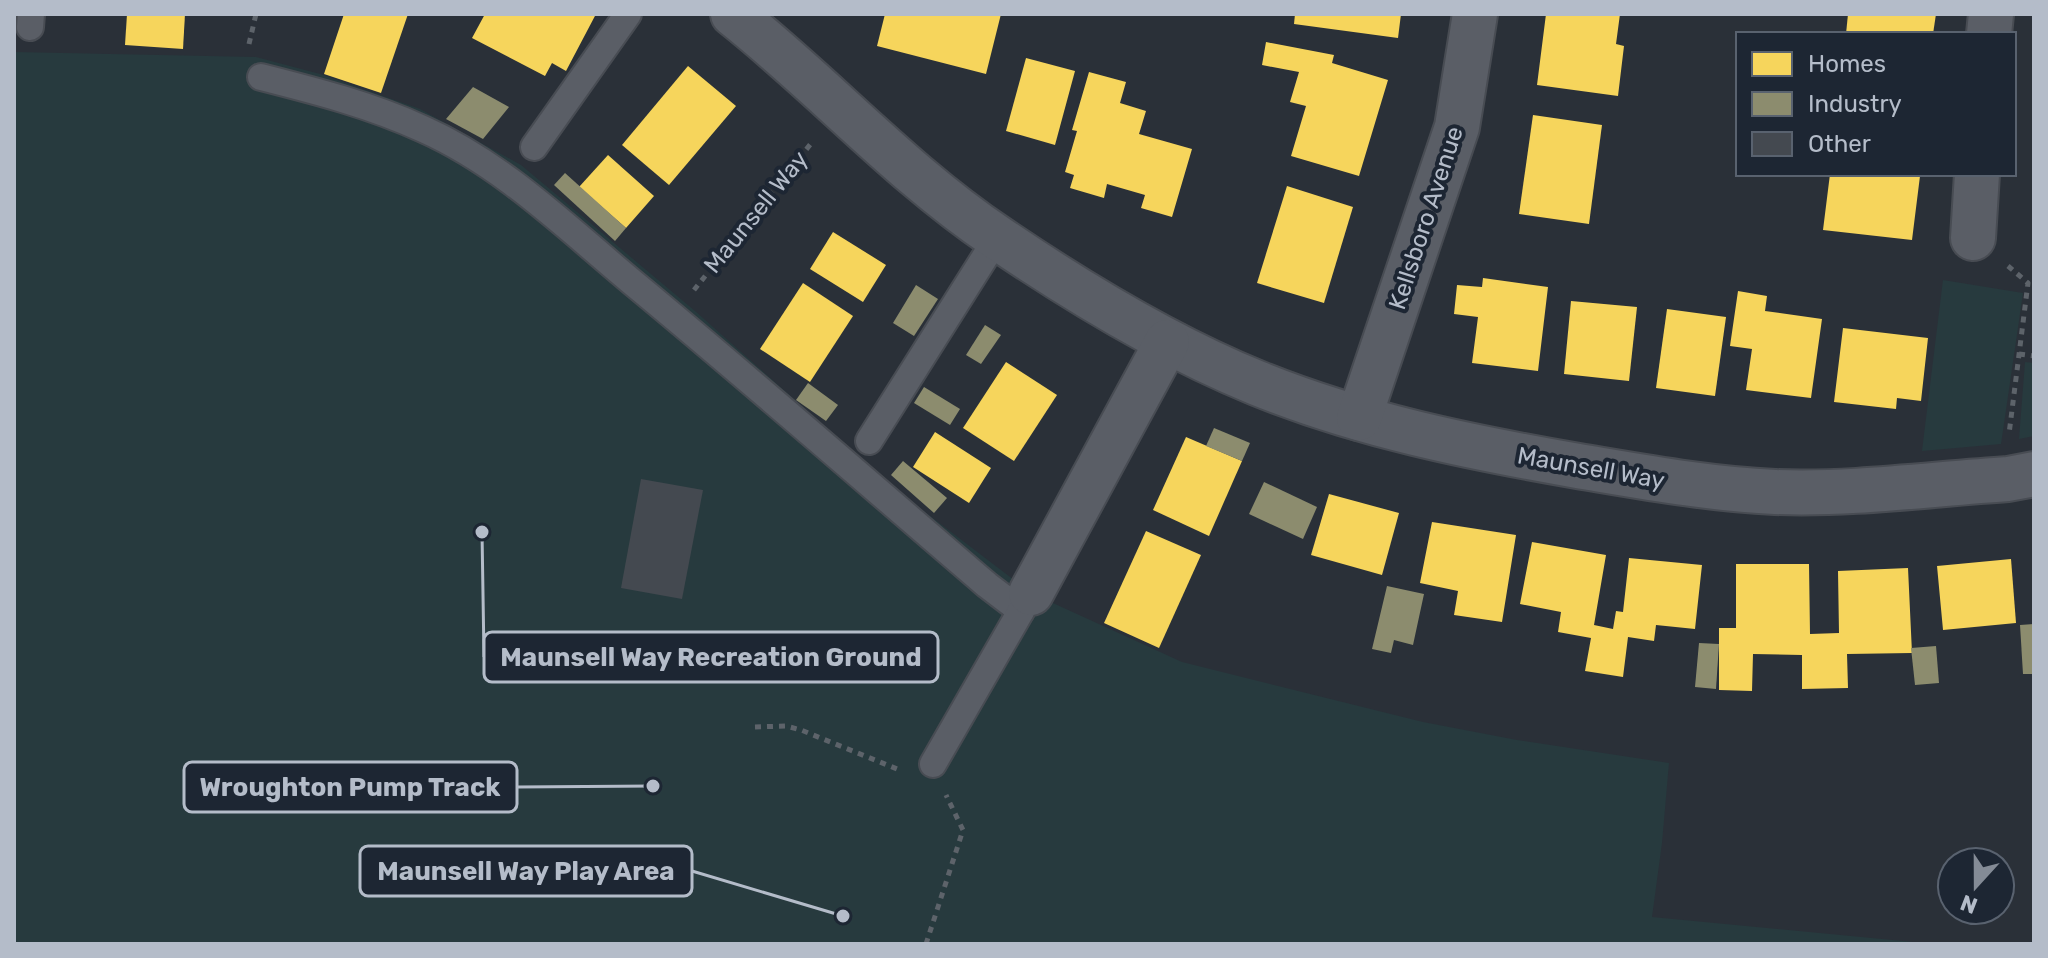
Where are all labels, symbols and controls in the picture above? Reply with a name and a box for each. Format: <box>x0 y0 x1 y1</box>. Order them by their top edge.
legend <box>1736 32 2016 176</box>
text: Homes <box>1808 50 1886 78</box>
text: Industry <box>1808 90 1902 118</box>
street label: Kellsboro Avenue <box>1383 123 1469 313</box>
text: Other <box>1808 130 1871 158</box>
street label: Maunsell Way <box>698 145 814 279</box>
street label: Maunsell Way <box>1515 441 1667 495</box>
callout: Maunsell Way Recreation Ground <box>484 632 938 682</box>
text: Maunsell Way Recreation Ground <box>500 642 922 673</box>
callout: Wroughton Pump Track <box>184 762 517 812</box>
text: Wroughton Pump Track <box>200 772 501 803</box>
callout: Maunsell Way Play Area <box>360 846 692 896</box>
north arrow <box>1936 846 2016 926</box>
text: Maunsell Way Play Area <box>377 856 675 887</box>
text: N <box>1957 889 1981 920</box>

